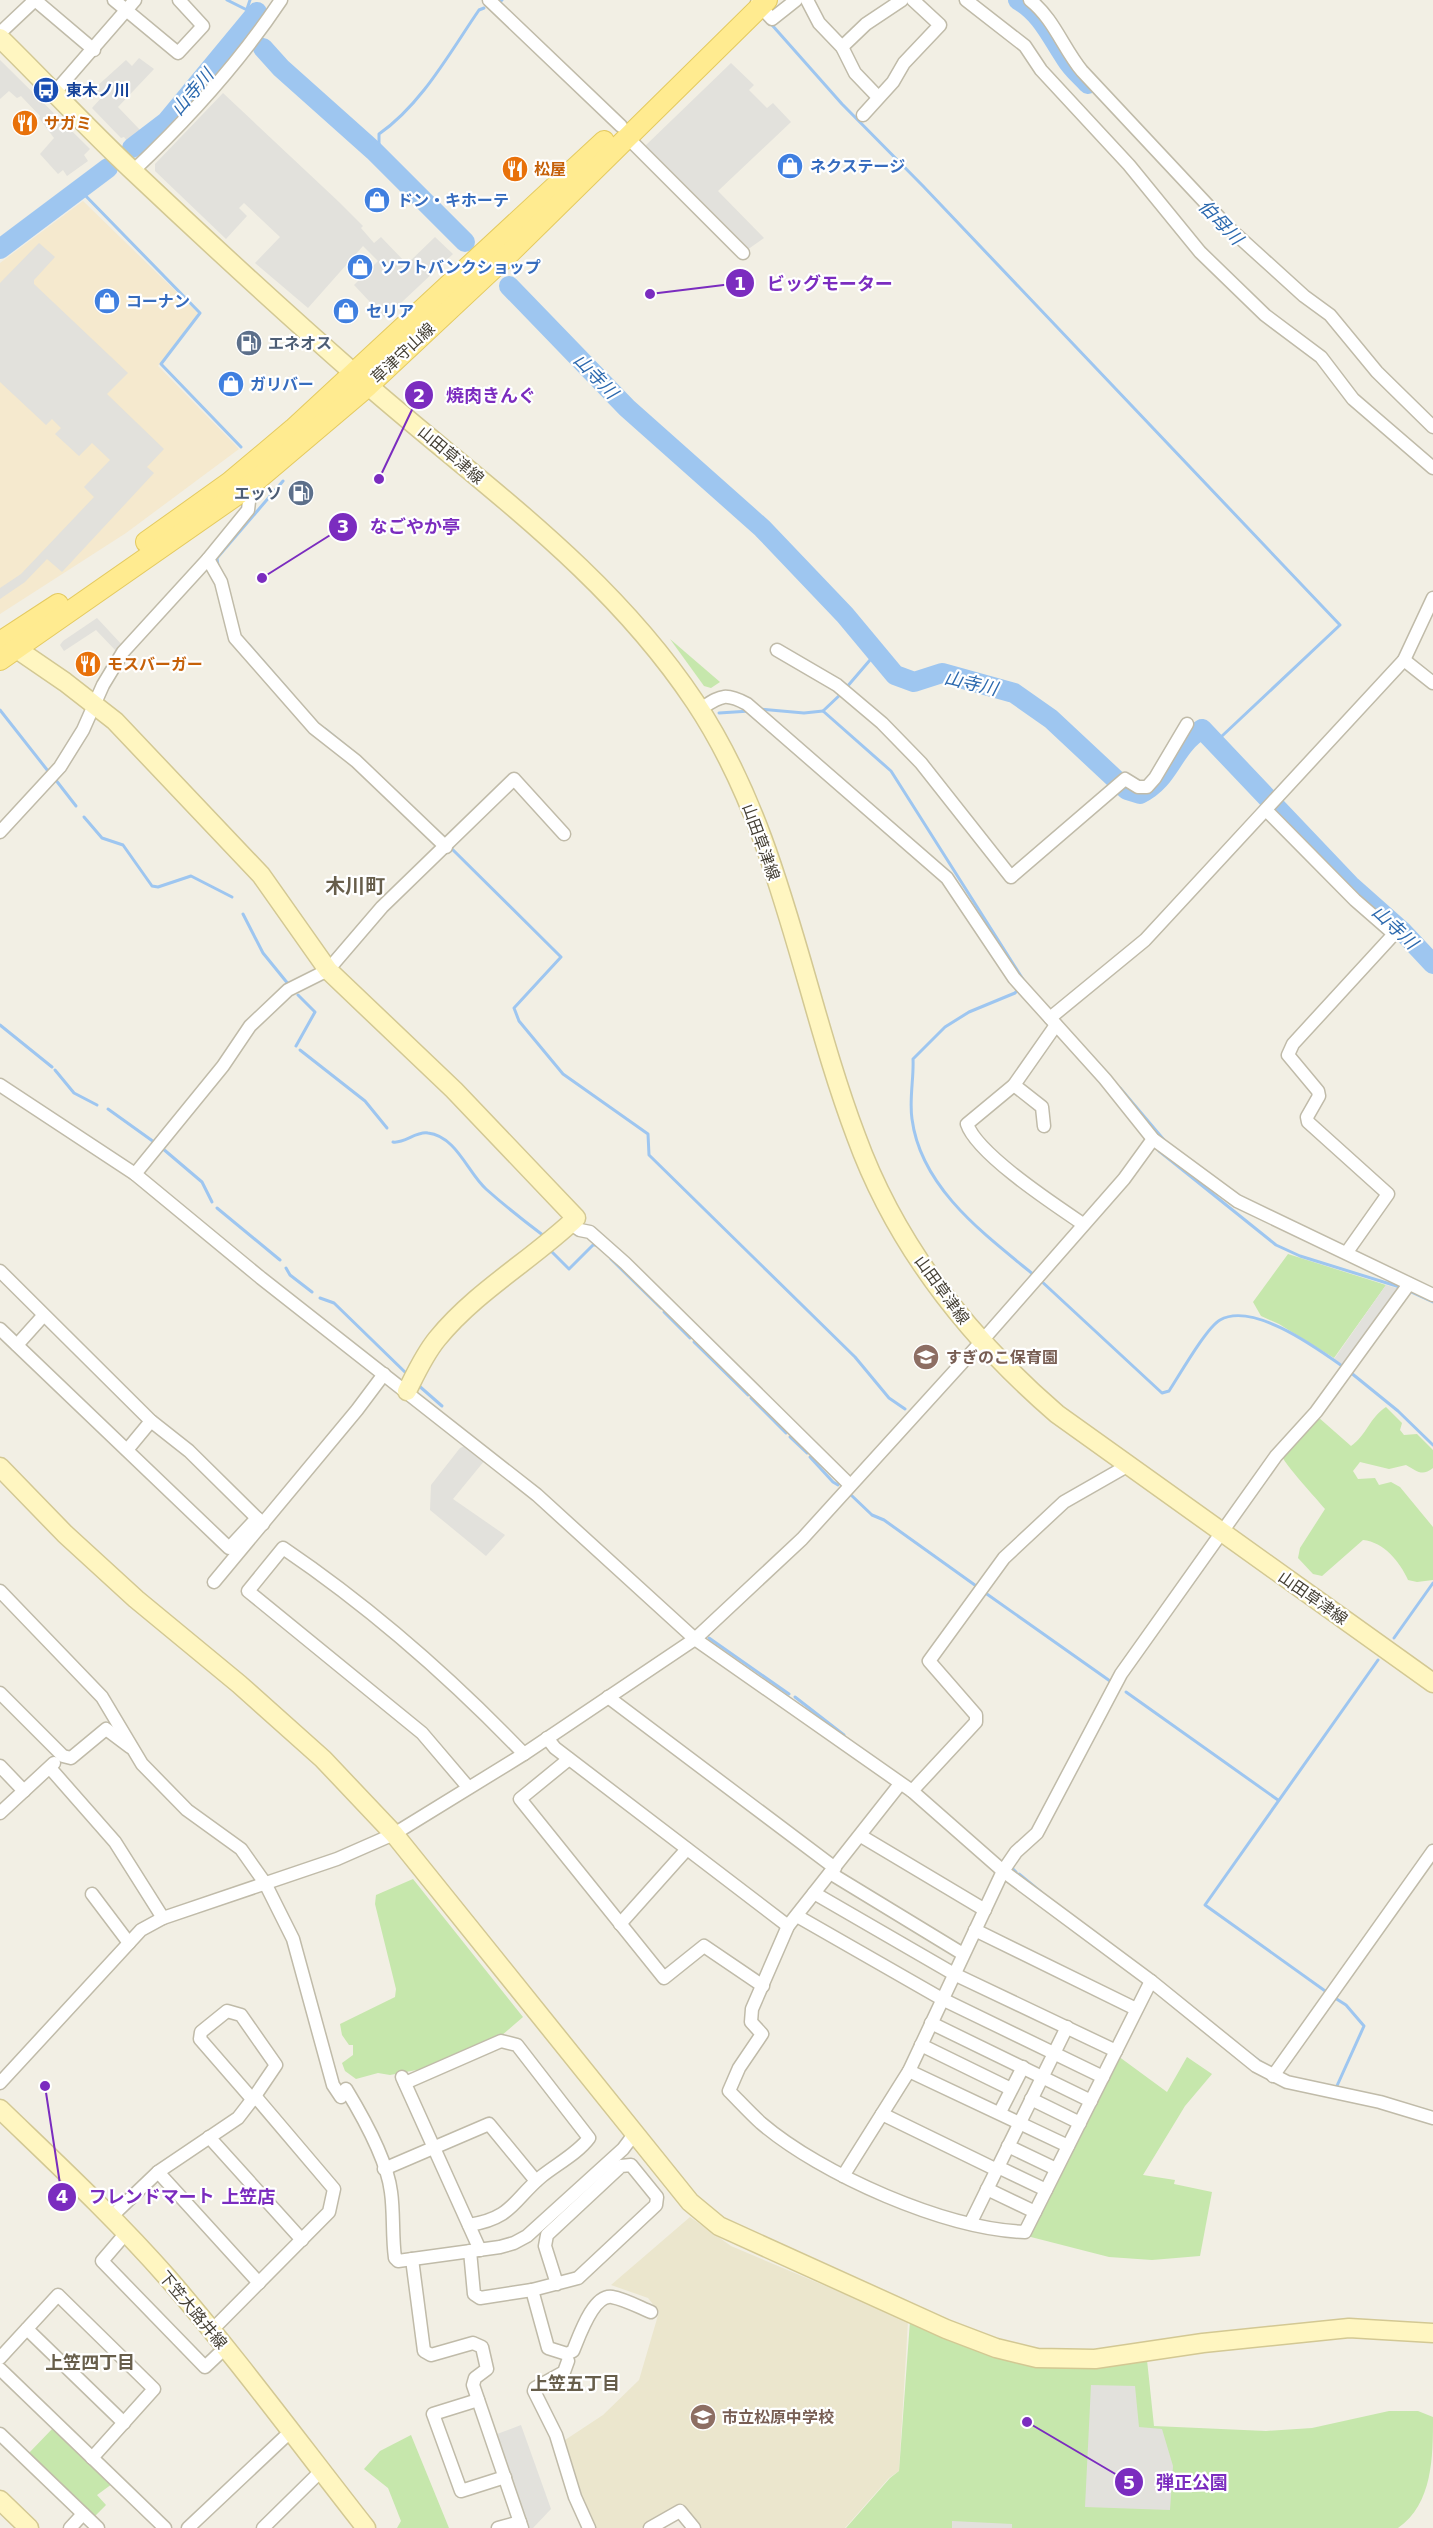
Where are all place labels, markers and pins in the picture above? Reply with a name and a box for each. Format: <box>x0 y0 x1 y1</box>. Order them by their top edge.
bus stop icon: 東木ノ川 <box>31 75 61 105</box>
place label: 東木ノ川 <box>66 81 130 100</box>
restaurant icon: サガミ <box>10 108 40 138</box>
place label: サガミ <box>44 114 92 133</box>
shop icon: ネクステージ <box>775 151 805 181</box>
restaurant icon: 松屋 <box>500 154 530 184</box>
place label: ネクステージ <box>810 157 905 176</box>
place label: 松屋 <box>534 160 566 179</box>
shop icon: ドン・キホーテ <box>362 185 392 215</box>
place label: ドン・キホーテ <box>397 191 509 210</box>
shop icon: ソフトバンクショップ <box>345 252 375 282</box>
place label: ソフトバンクショップ <box>380 258 541 277</box>
callout: ビッグモーター <box>725 265 905 301</box>
shop icon: コーナン <box>92 286 122 316</box>
place label: コーナン <box>126 292 190 311</box>
shop icon: セリア <box>331 296 361 326</box>
place label: セリア <box>366 302 414 321</box>
fuel station icon: エネオス <box>234 328 264 358</box>
place label: エネオス <box>268 334 332 353</box>
shop icon: ガリバー <box>216 369 246 399</box>
place label: ガリバー <box>250 375 314 394</box>
callout: 焼肉きんぐ <box>404 377 548 413</box>
fuel station icon: エッソ <box>286 478 316 508</box>
place label: エッソ <box>234 484 282 503</box>
callout: なごやか亭 <box>328 509 472 545</box>
restaurant icon: モスバーガー <box>73 649 103 679</box>
place label: モスバーガー <box>107 655 203 674</box>
school or university icon: すぎのこ保育園 <box>911 1342 941 1372</box>
place label: すぎのこ保育園 <box>946 1348 1058 1367</box>
callout: フレンドマート 上笠店 <box>47 2179 287 2215</box>
school or university icon: 市立松原中学校 <box>688 2402 718 2432</box>
place label: 市立松原中学校 <box>722 2408 834 2427</box>
callout: 弾正公園 <box>1114 2464 1240 2500</box>

